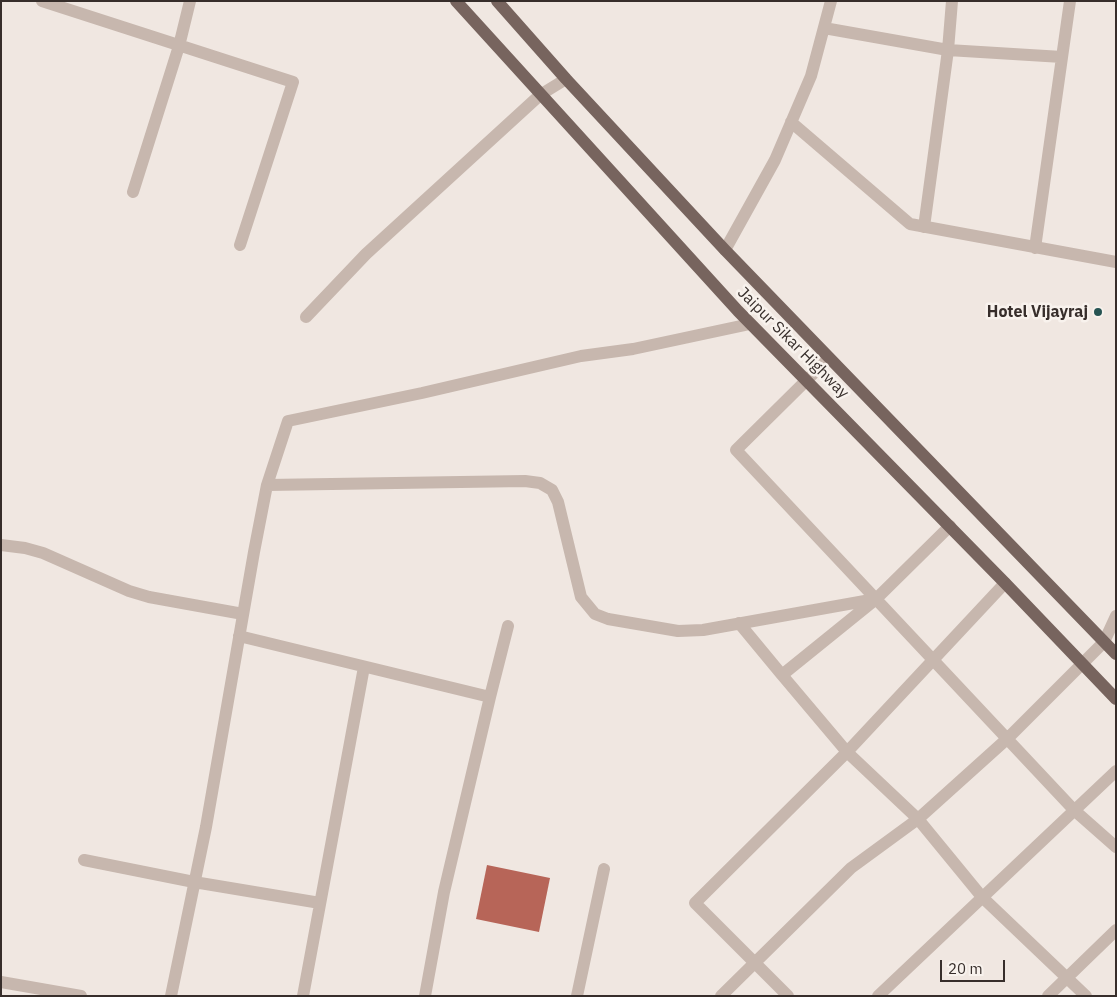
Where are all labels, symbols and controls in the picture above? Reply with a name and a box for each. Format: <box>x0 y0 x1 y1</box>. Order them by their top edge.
street label: Jaipur Sikar Highway <box>733 283 853 403</box>
place label: Hotel Vijayraj <box>987 302 1088 322</box>
marker: Hotel Vijayraj <box>1092 306 1104 318</box>
scale bar <box>942 950 1007 982</box>
text: 20 m <box>948 959 983 978</box>

